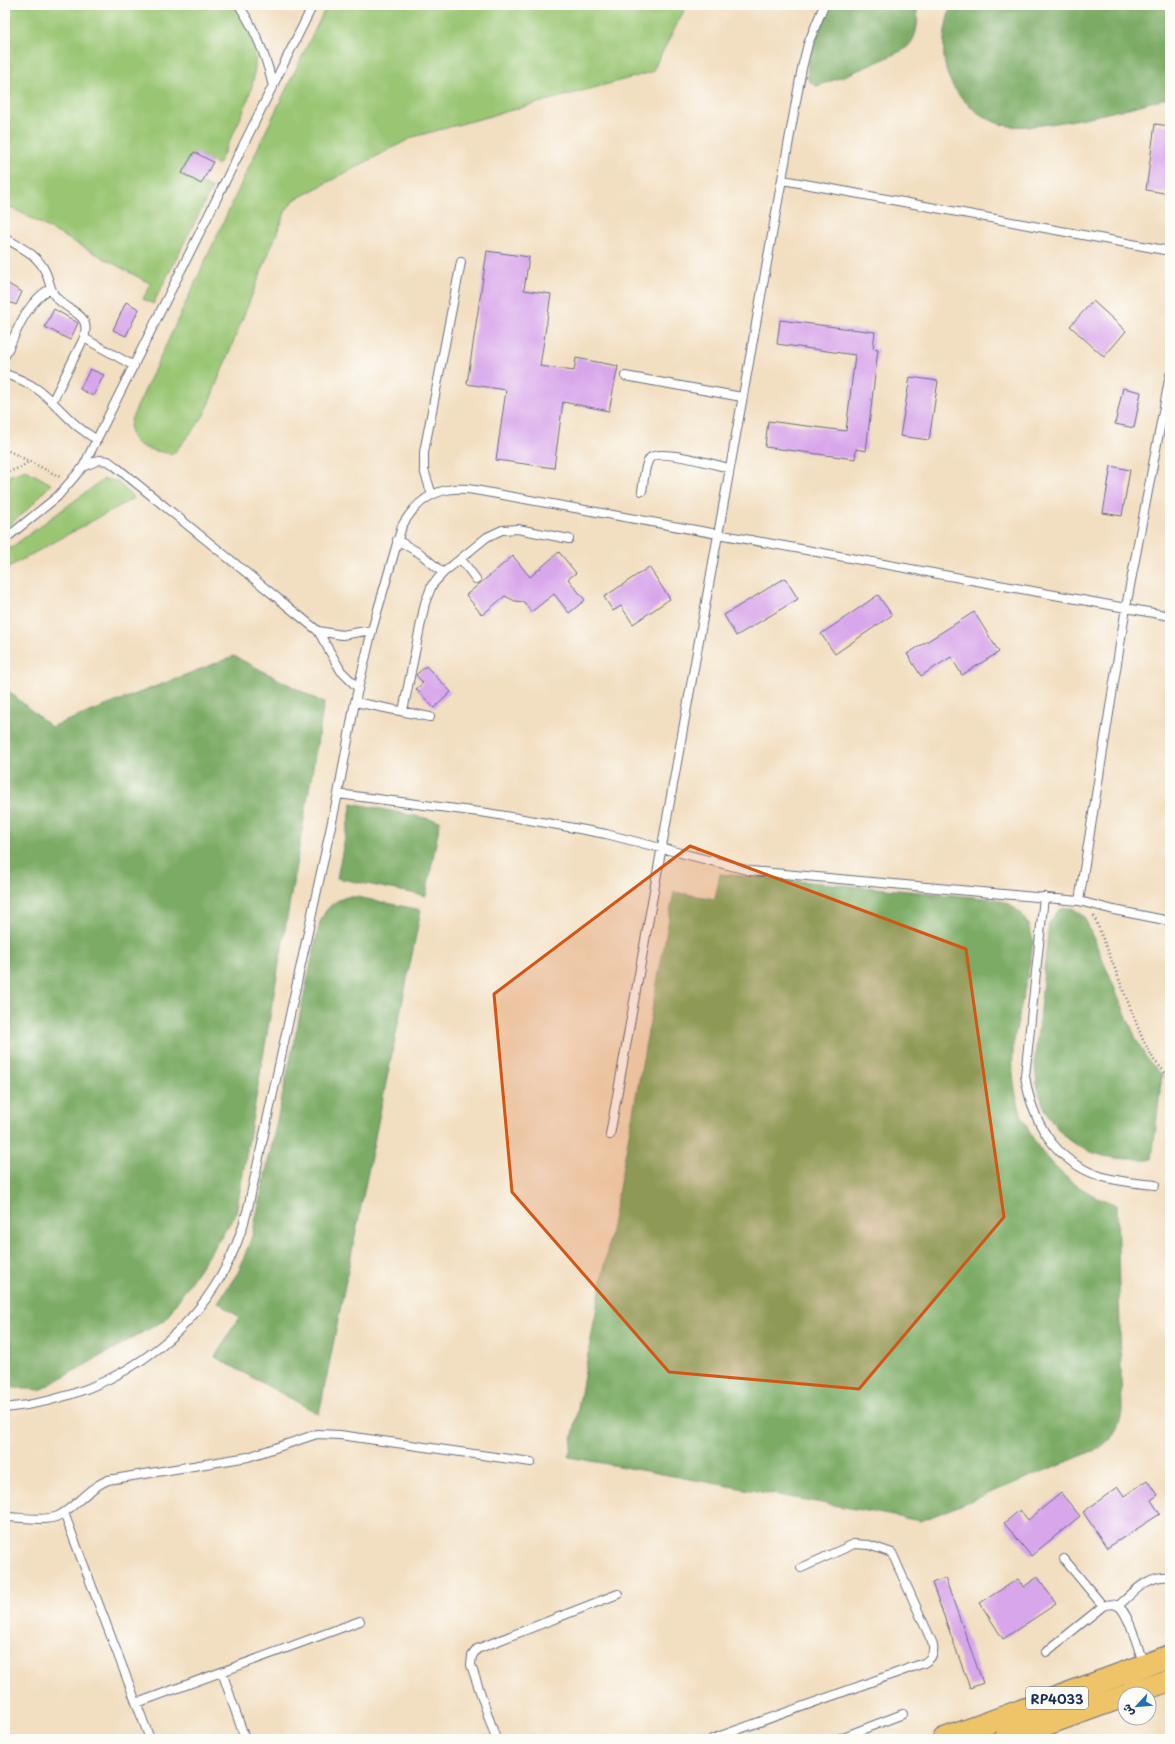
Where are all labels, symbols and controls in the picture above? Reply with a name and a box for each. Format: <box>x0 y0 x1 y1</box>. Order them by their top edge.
north arrow <box>1117 1686 1157 1726</box>
road number: RP4033 <box>1026 1687 1088 1709</box>
text: ش <box>1117 1701 1138 1720</box>

